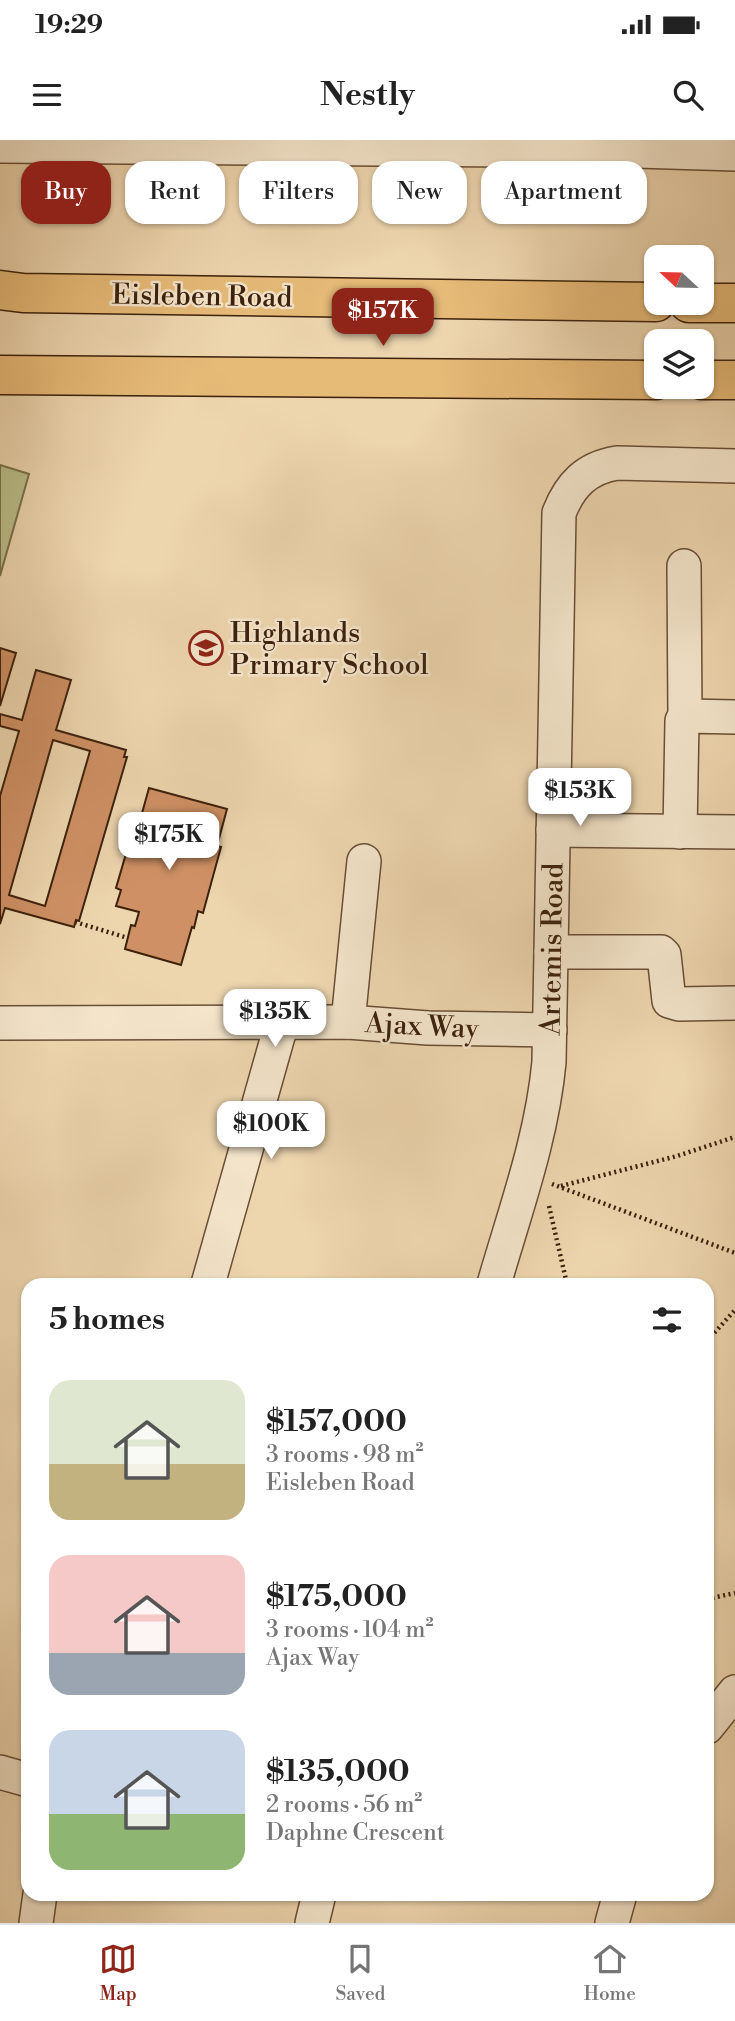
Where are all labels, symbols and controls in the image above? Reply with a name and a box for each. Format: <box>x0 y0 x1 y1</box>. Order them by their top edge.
text: 19:29 <box>35 9 103 41</box>
text: Nestly <box>320 75 415 115</box>
icon: menu <box>28 76 66 114</box>
icon: search <box>669 76 707 114</box>
chip: Buy <box>21 161 111 224</box>
chip: Rent <box>125 161 225 224</box>
chip: Filters <box>239 161 358 224</box>
chip: New <box>372 161 467 224</box>
chip: Apartment <box>481 161 647 224</box>
north arrow <box>644 245 714 315</box>
map controls <box>644 245 714 399</box>
street label: Eisleben Road <box>111 277 293 316</box>
pin: $157K <box>334 288 432 348</box>
text: $157K <box>348 297 418 325</box>
button: layers <box>644 329 714 399</box>
place label: Highlands Primary School <box>230 616 429 683</box>
school or university icon: Highlands Primary School <box>187 629 225 667</box>
pin: $153K <box>531 768 629 828</box>
text: $153K <box>544 777 616 805</box>
pin: $175K <box>120 812 218 872</box>
text: $175K <box>134 821 204 849</box>
street label: Artemis Road <box>533 862 572 1037</box>
pin: $135K <box>226 990 324 1049</box>
text: $135K <box>239 998 311 1026</box>
street label: Ajax Way <box>363 1006 480 1047</box>
pin: $100K <box>222 1102 320 1161</box>
text: $100K <box>233 1110 309 1138</box>
text: 5 homes <box>49 1301 165 1339</box>
icon: filters <box>648 1301 686 1339</box>
text: $157,000 <box>266 1403 407 1441</box>
icon: home <box>105 1408 189 1492</box>
text: 3 rooms · 98 m² <box>266 1441 423 1469</box>
text: Eisleben Road <box>266 1469 415 1497</box>
text: $175,000 <box>266 1578 407 1616</box>
icon: home <box>105 1583 189 1667</box>
text: 3 rooms · 104 m² <box>266 1616 434 1644</box>
text: Ajax Way <box>266 1644 359 1672</box>
text: $135,000 <box>266 1753 410 1791</box>
icon: home <box>105 1758 189 1842</box>
text: 2 rooms · 56 m² <box>266 1791 422 1819</box>
text: Daphne Crescent <box>266 1819 445 1847</box>
tab: Map <box>99 1940 137 2006</box>
tab: Saved <box>335 1940 385 2006</box>
tab: Home <box>584 1940 636 2006</box>

